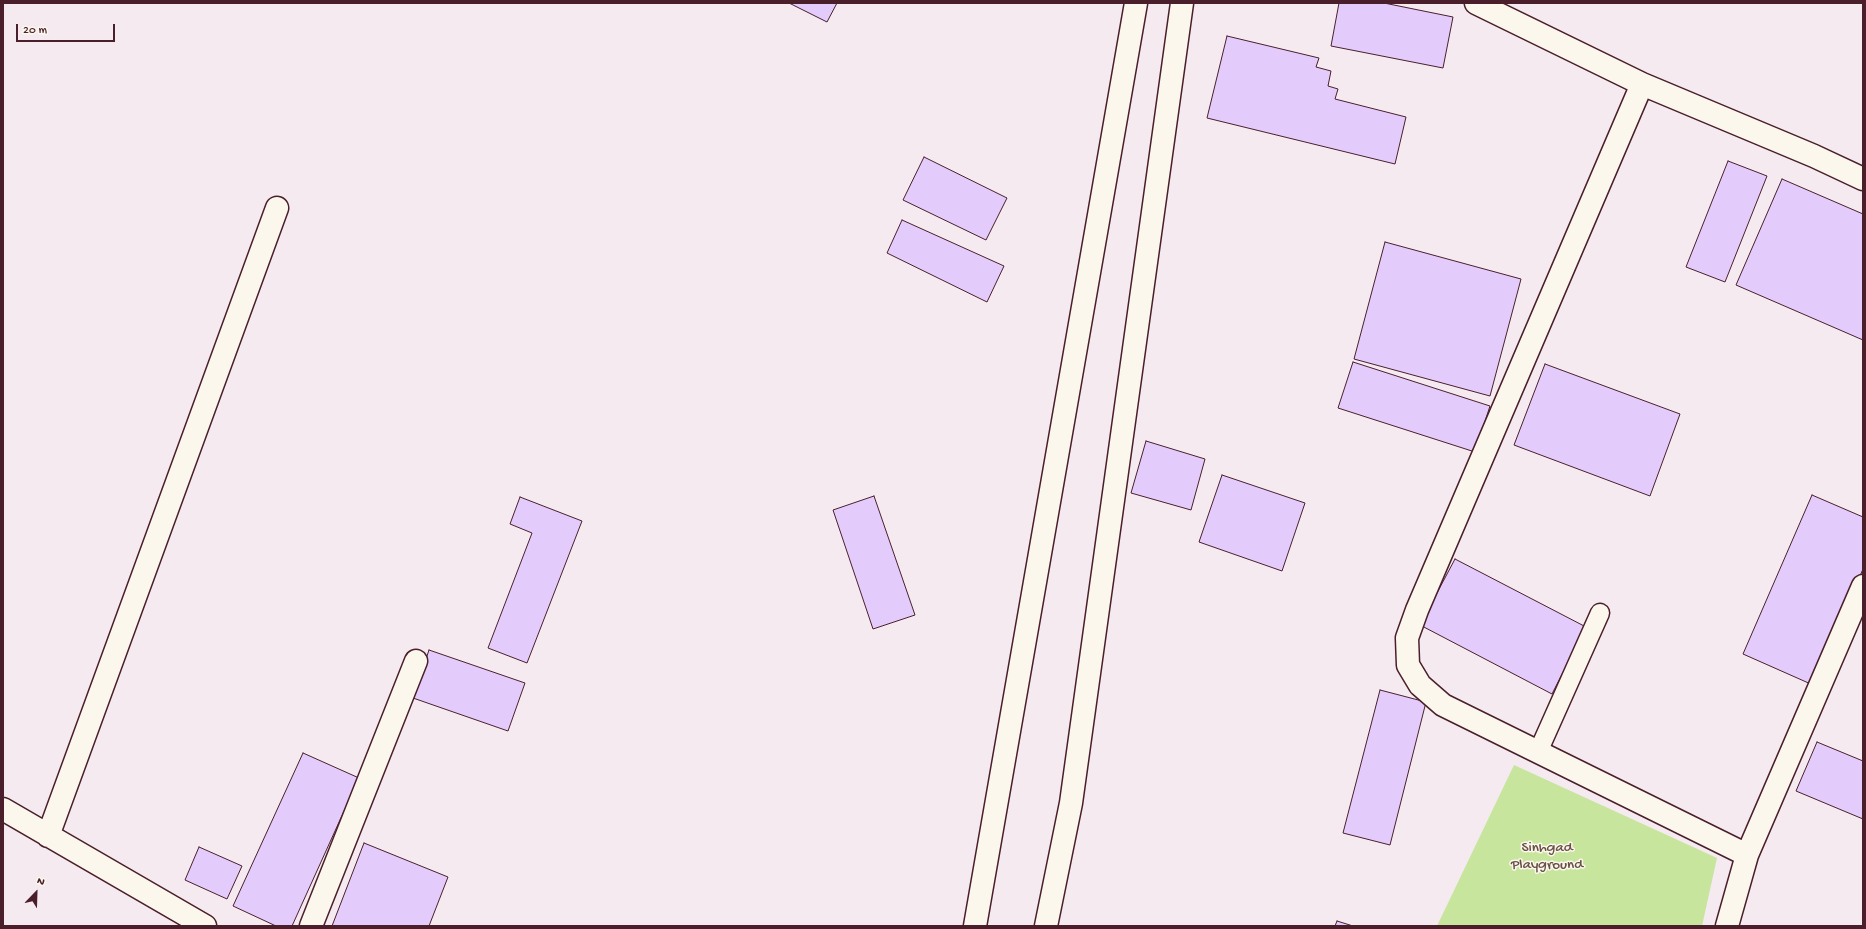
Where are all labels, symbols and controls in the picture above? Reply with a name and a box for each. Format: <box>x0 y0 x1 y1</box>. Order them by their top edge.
scale bar <box>18 16 117 42</box>
text: 20 m <box>23 24 47 38</box>
park label: Sinhgad Playground <box>1511 840 1583 875</box>
north arrow <box>16 873 56 913</box>
text: N <box>35 875 46 889</box>

